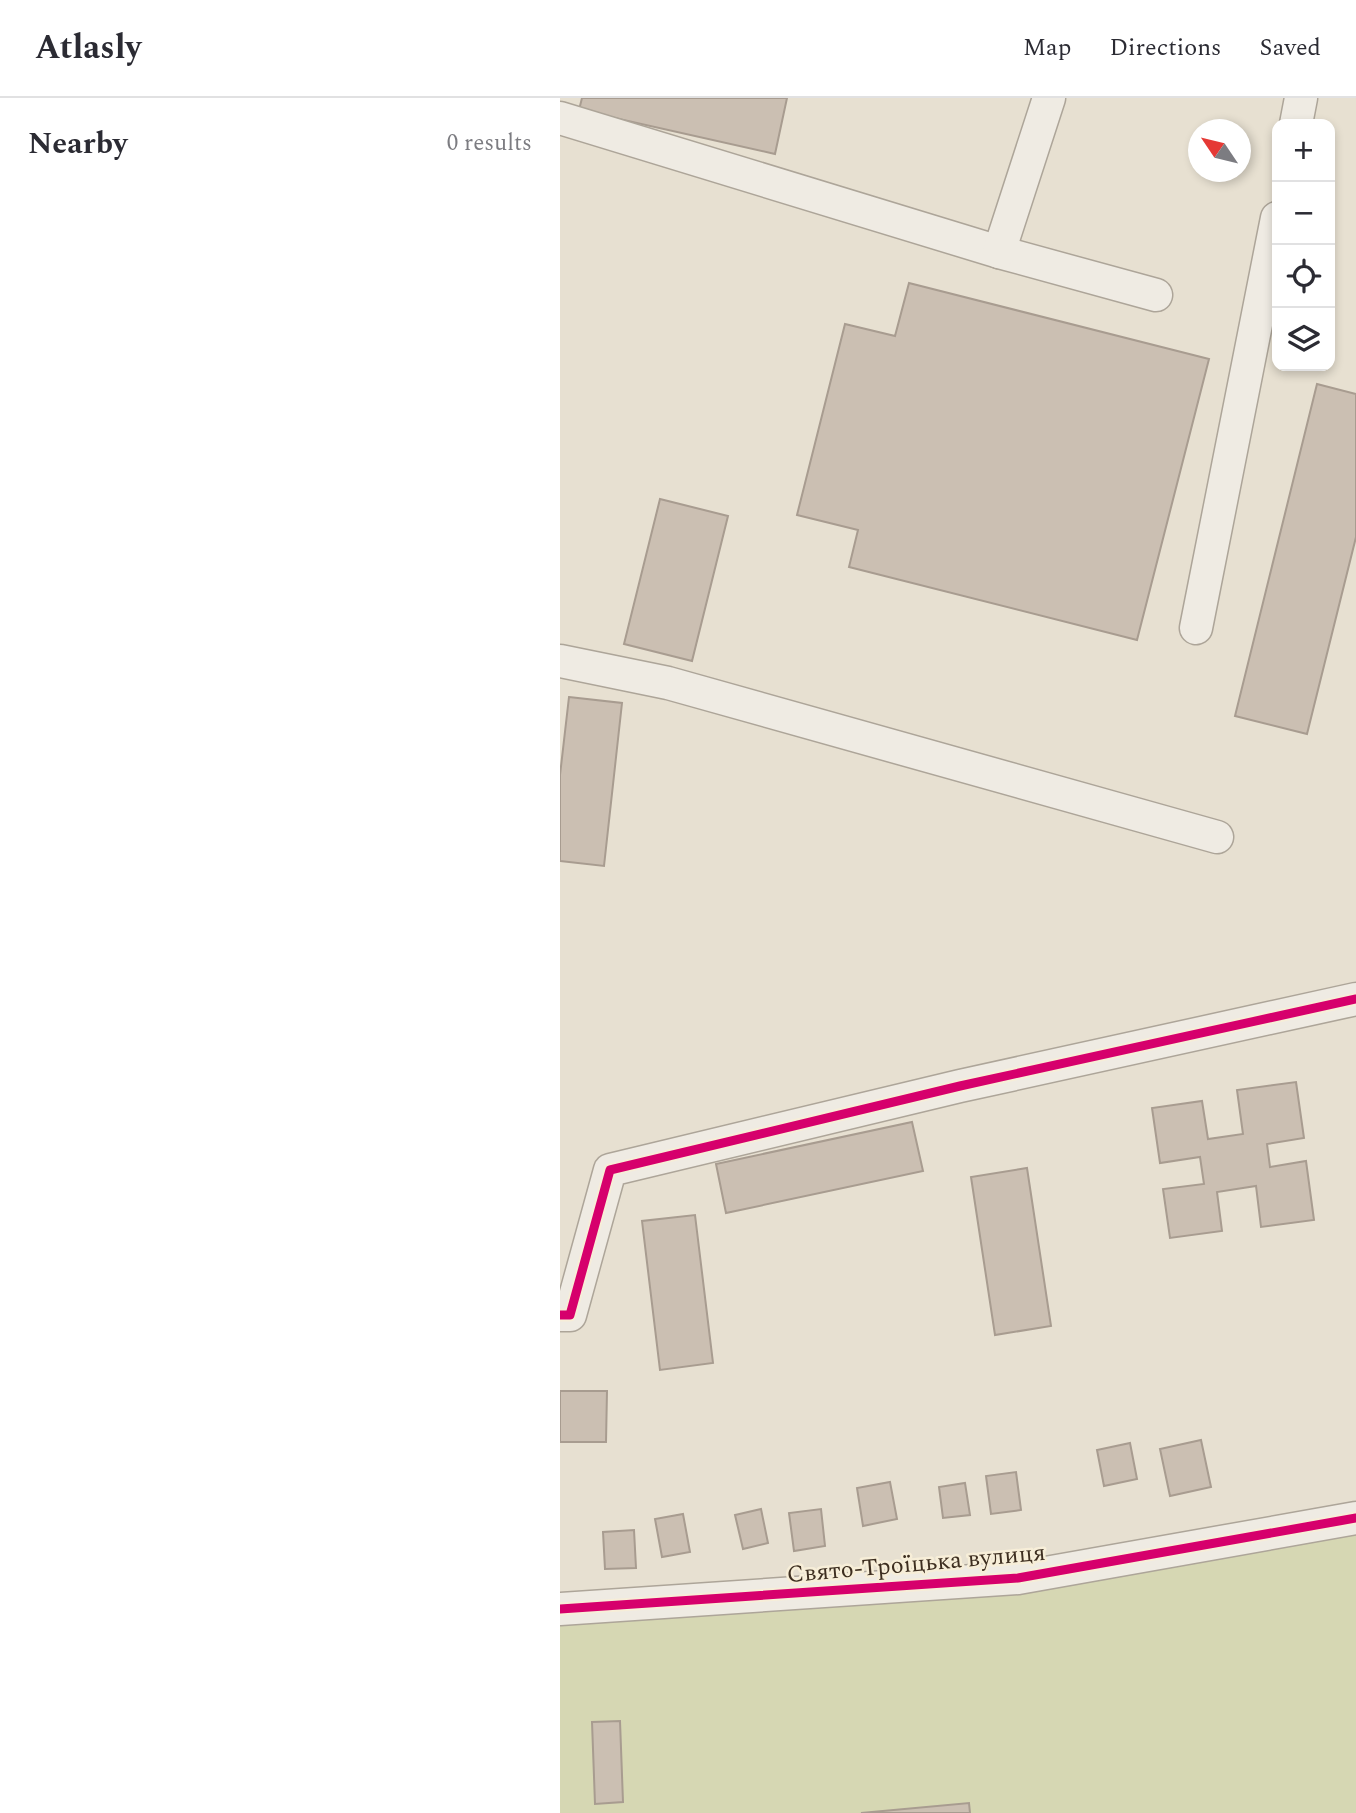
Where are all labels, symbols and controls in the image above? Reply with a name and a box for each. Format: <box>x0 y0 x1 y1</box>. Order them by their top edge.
text: Atlasly <box>35 23 141 73</box>
text: Map <box>1023 30 1071 66</box>
text: Directions <box>1109 30 1221 66</box>
text: Saved <box>1259 30 1321 66</box>
north arrow <box>1188 119 1251 182</box>
map controls <box>1272 119 1335 371</box>
button: + <box>1272 119 1335 182</box>
text: Nearby <box>28 121 127 167</box>
text: 0 results <box>447 126 532 161</box>
button: − <box>1272 182 1335 245</box>
button: locate <box>1272 245 1335 308</box>
button: layers <box>1272 308 1335 371</box>
street label: Свято-Троїцька вулиця <box>785 1535 1047 1593</box>

